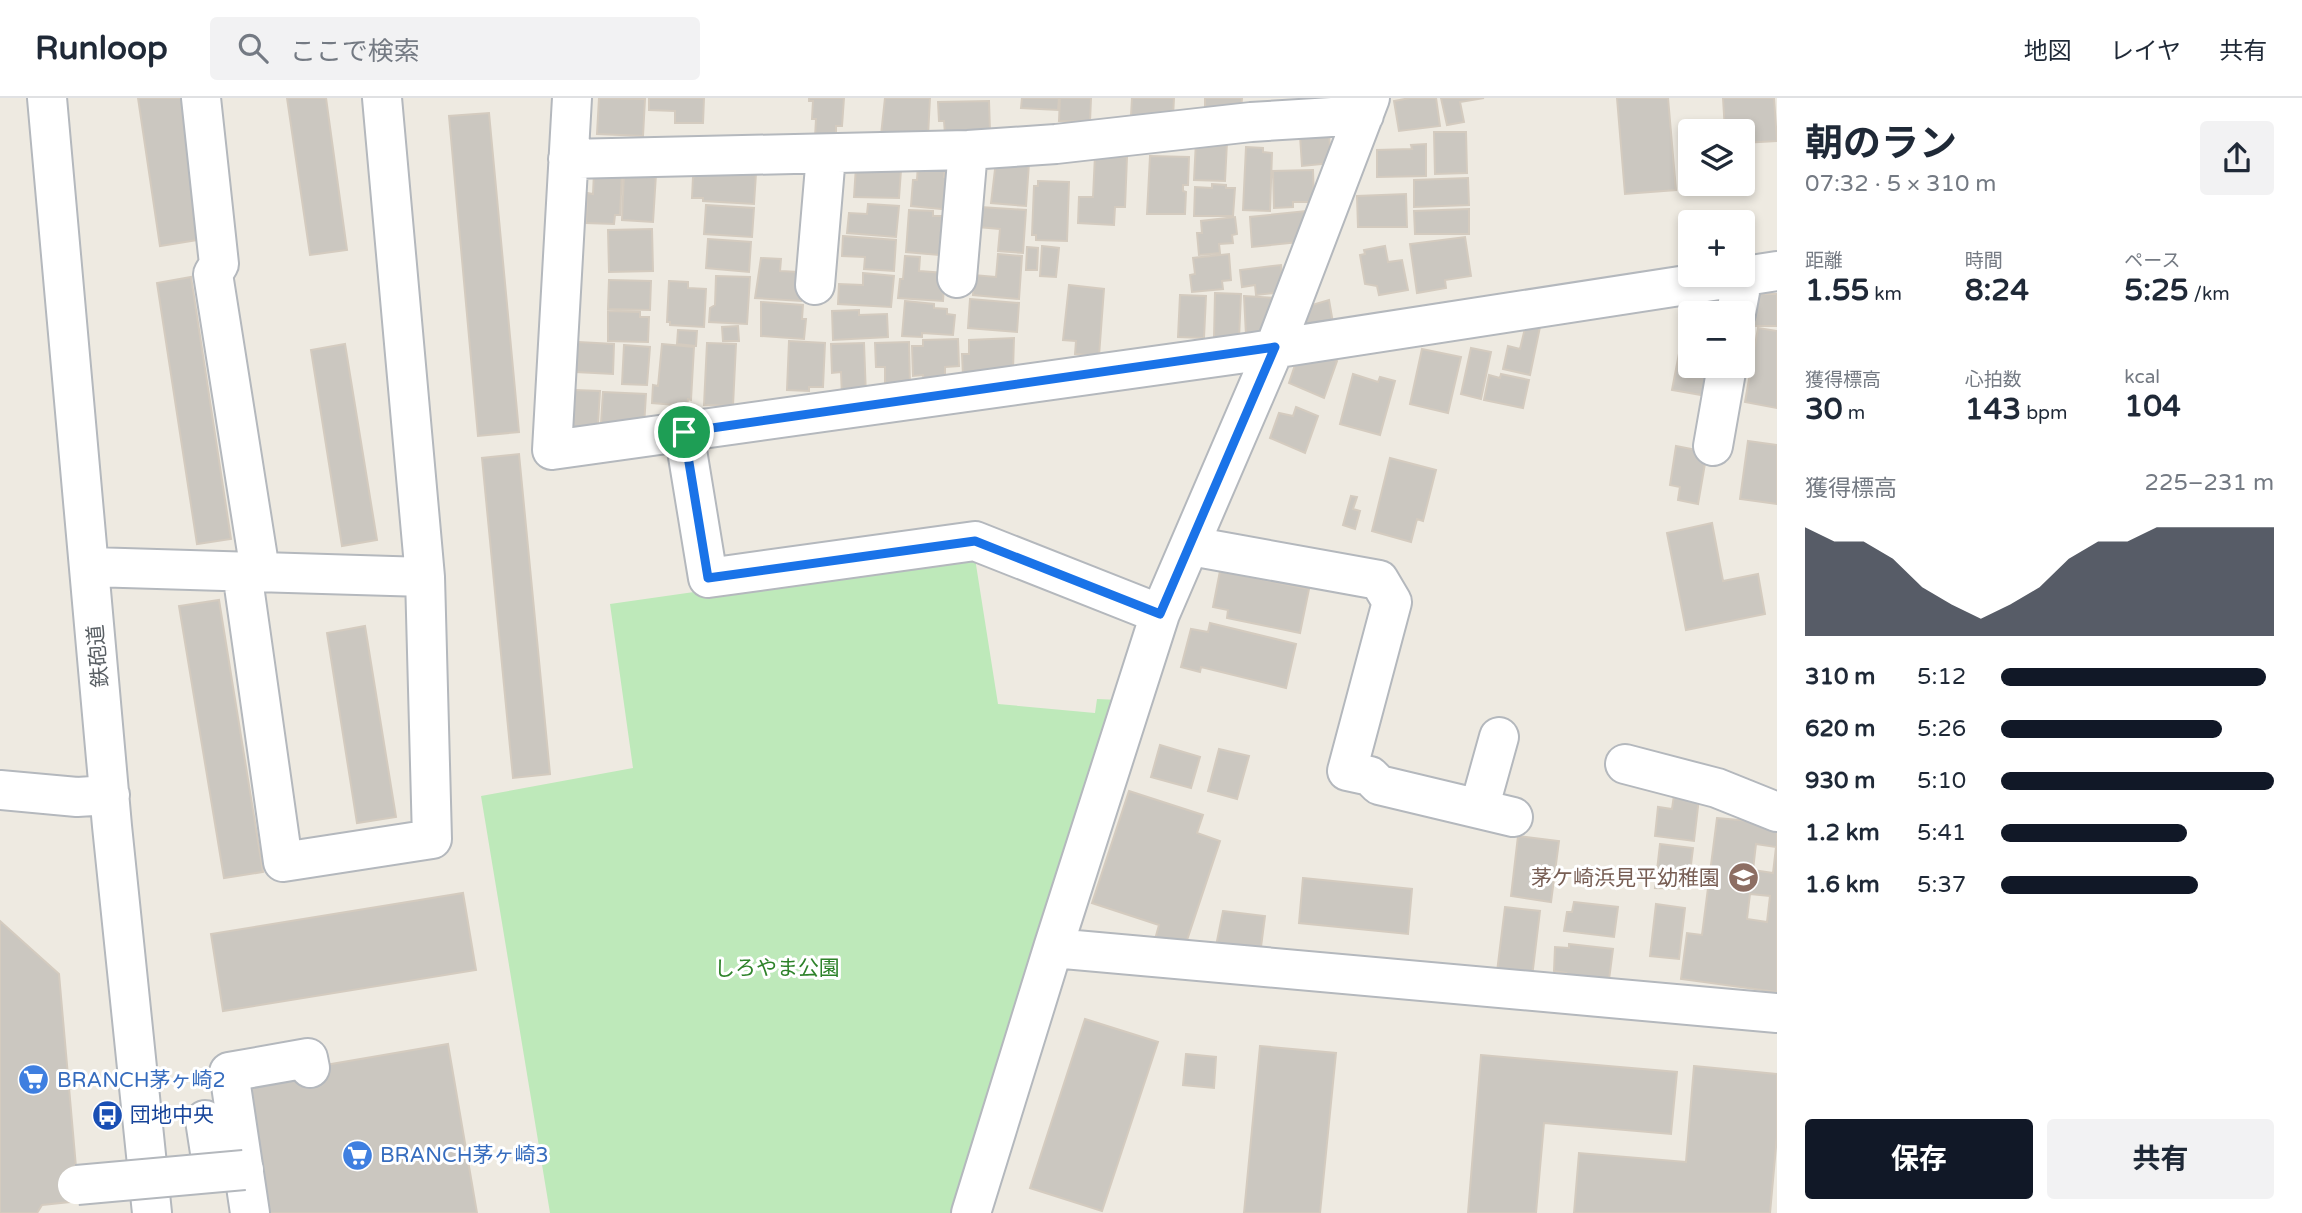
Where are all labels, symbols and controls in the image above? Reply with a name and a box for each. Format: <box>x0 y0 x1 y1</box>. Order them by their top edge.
search box <box>210 17 700 80</box>
text: Runloop <box>35 29 168 68</box>
icon: search <box>234 29 272 67</box>
text: ここで検索 <box>290 36 420 67</box>
text: 地図 <box>2024 37 2072 66</box>
text: レイヤ <box>2110 37 2181 66</box>
text: 共有 <box>2219 37 2267 66</box>
map controls <box>1678 119 1755 378</box>
button: layers <box>1678 119 1755 196</box>
text: 朝のラン <box>1805 121 1957 167</box>
button: share <box>2200 121 2274 195</box>
text: 07:32 · 5 × 310 m <box>1805 170 1996 198</box>
button: + <box>1678 210 1755 287</box>
text: 距離 <box>1805 250 1843 272</box>
text: 時間 <box>1965 250 2003 272</box>
text: ペース <box>2124 250 2180 272</box>
text: 1.55 <box>1805 272 1869 309</box>
text: 8:24 <box>1965 272 2029 309</box>
text: 5:25 <box>2124 272 2189 309</box>
text: km <box>1869 283 1902 305</box>
text: /km <box>2189 283 2230 305</box>
button: − <box>1678 301 1755 378</box>
text: kcal <box>2124 366 2160 388</box>
text: 獲得標高 <box>1805 369 1881 391</box>
text: 心拍数 <box>1965 369 2022 391</box>
text: 104 <box>2124 388 2181 425</box>
text: 30 <box>1805 391 1843 428</box>
text: 143 <box>1965 391 2021 428</box>
pin <box>654 402 714 462</box>
text: m <box>1843 402 1865 424</box>
text: bpm <box>2021 402 2068 424</box>
icon: arrive <box>665 413 703 451</box>
text: 225–231 m <box>2145 469 2274 497</box>
text: 獲得標高 <box>1805 475 1897 503</box>
street label: 鉄砲道 <box>83 623 114 688</box>
text: 310 m <box>1805 663 1875 691</box>
text: 5:12 <box>1917 663 1966 691</box>
text: 620 m <box>1805 715 1875 743</box>
text: 5:26 <box>1917 715 1966 743</box>
text: 930 m <box>1805 767 1875 795</box>
text: 5:10 <box>1917 767 1966 795</box>
text: 1.2 km <box>1805 819 1880 847</box>
text: 5:41 <box>1917 819 1966 847</box>
school or university icon: 茅ケ崎浜見平幼稚園 <box>1726 861 1760 895</box>
place label: 茅ケ崎浜見平幼稚園 <box>1531 866 1720 891</box>
text: 1.6 km <box>1805 871 1880 899</box>
text: 5:37 <box>1917 871 1966 899</box>
park label: しろやま公園 <box>714 956 840 981</box>
supermarket icon: BRANCH茅ヶ崎2 <box>17 1063 51 1097</box>
place label: BRANCH茅ヶ崎2 <box>57 1068 226 1093</box>
bus stop icon: 団地中央 <box>90 1098 124 1132</box>
place label: 団地中央 <box>130 1103 214 1128</box>
button: 保存 <box>1805 1119 2033 1199</box>
button: 共有 <box>2047 1119 2274 1199</box>
supermarket icon: BRANCH茅ヶ崎3 <box>340 1138 374 1172</box>
place label: BRANCH茅ヶ崎3 <box>380 1143 549 1168</box>

